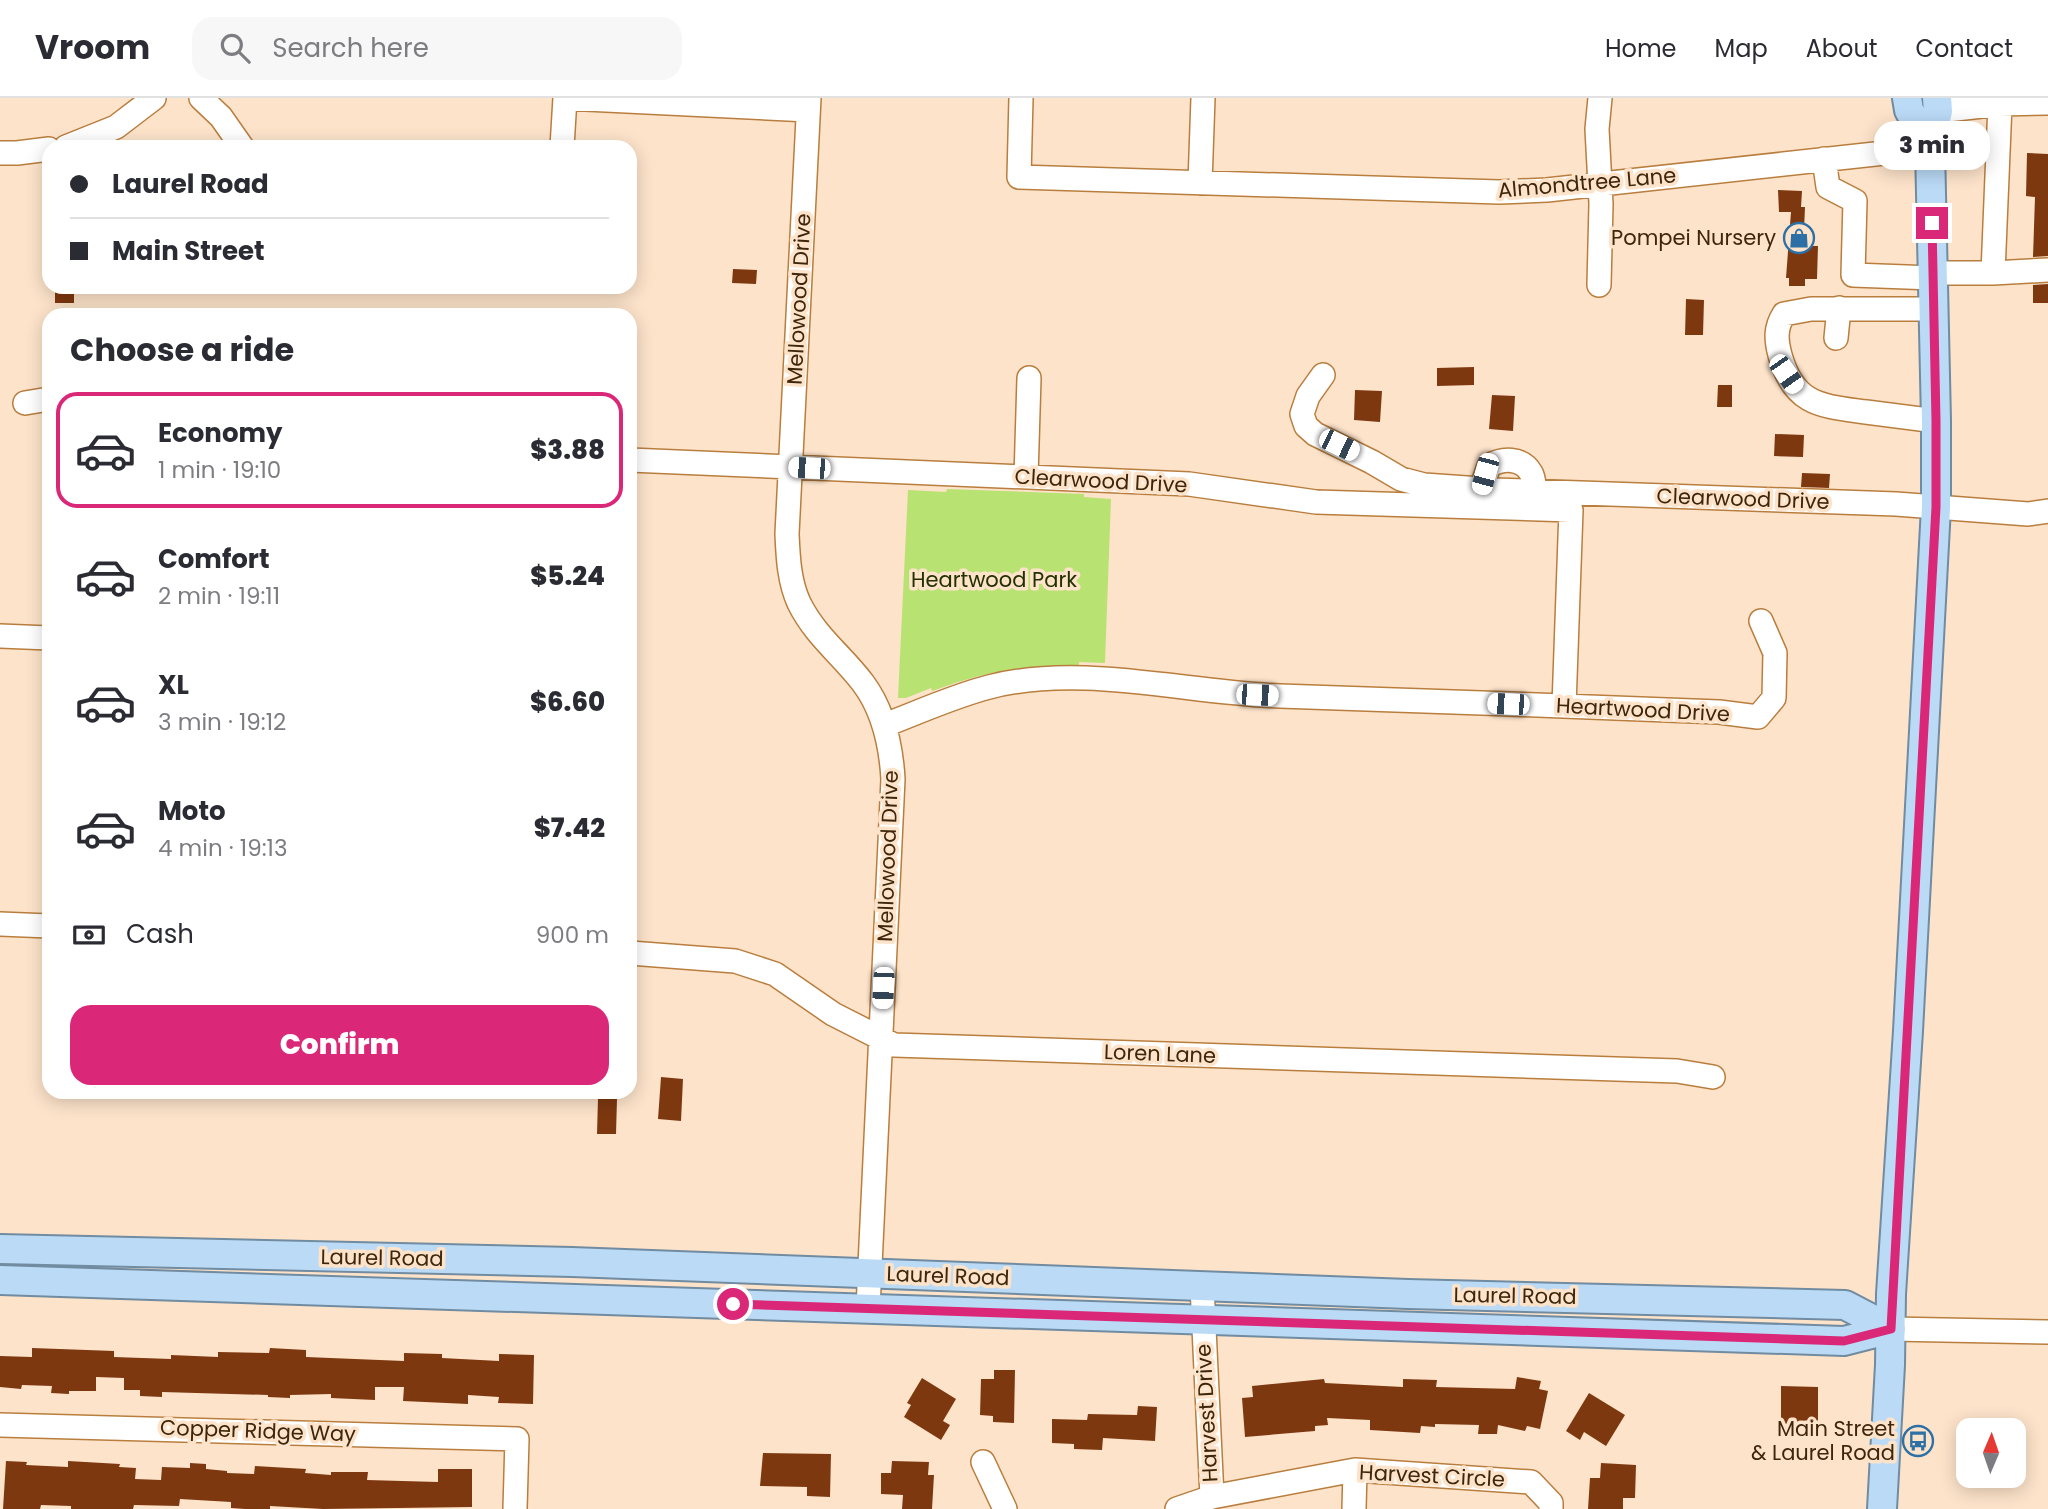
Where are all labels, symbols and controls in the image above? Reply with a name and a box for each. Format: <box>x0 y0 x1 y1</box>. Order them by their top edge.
search box <box>192 17 682 80</box>
text: Vroom <box>35 24 150 71</box>
icon: search <box>216 29 254 67</box>
text: Search here <box>272 30 429 66</box>
text: Home <box>1605 32 1677 65</box>
text: Map <box>1715 32 1768 65</box>
text: About <box>1806 32 1877 65</box>
text: Contact <box>1915 32 2013 65</box>
callout: 3 min <box>1874 122 1990 170</box>
text: 3 min <box>1899 129 1965 161</box>
street label: Almondtree Lane <box>1497 160 1677 205</box>
text: Laurel Road <box>112 166 269 202</box>
route end <box>1916 207 1948 239</box>
street label: Mellowood Drive <box>780 213 817 385</box>
shop icon: Pompei Nursery <box>1782 221 1816 255</box>
place label: Pompei Nursery <box>1611 223 1776 252</box>
text: Main Street <box>112 233 265 269</box>
text: Choose a ride <box>70 327 294 372</box>
car <box>1766 351 1807 397</box>
text: Economy <box>158 415 282 451</box>
icon: car <box>74 419 137 482</box>
car <box>1316 426 1363 464</box>
text: $3.88 <box>530 432 605 468</box>
car <box>1470 451 1501 497</box>
text: 1 min · 19:10 <box>158 454 281 486</box>
car <box>788 456 831 480</box>
street label: Clearwood Drive <box>1014 461 1188 500</box>
street label: Clearwood Drive <box>1656 481 1830 516</box>
text: Comfort <box>158 541 270 577</box>
icon: car <box>74 545 137 608</box>
text: $5.24 <box>530 558 605 594</box>
park label: Heartwood Park <box>911 565 1077 594</box>
text: 2 min · 19:11 <box>158 580 280 612</box>
text: XL <box>158 667 189 703</box>
icon: car <box>74 671 137 734</box>
text: $6.60 <box>530 684 605 720</box>
car <box>1236 684 1279 706</box>
street label: Heartwood Drive <box>1555 690 1731 729</box>
car <box>1487 693 1530 715</box>
text: 3 min · 19:12 <box>158 706 286 738</box>
street label: Mellowood Drive <box>870 770 905 942</box>
text: Moto <box>158 793 226 829</box>
icon: car <box>74 797 137 860</box>
text: $7.42 <box>534 810 605 846</box>
text: 4 min · 19:13 <box>158 832 288 864</box>
icon: cash <box>70 916 108 954</box>
text: Cash <box>126 916 194 952</box>
text: 900 m <box>536 919 609 951</box>
car <box>872 966 895 1010</box>
button: Confirm <box>70 1005 609 1085</box>
street label: Loren Lane <box>1103 1037 1217 1070</box>
street label: Laurel Road <box>320 1242 444 1273</box>
street label: Laurel Road <box>886 1259 1010 1292</box>
street label: Laurel Road <box>1453 1280 1577 1311</box>
route start <box>717 1288 749 1320</box>
street label: Harvest Drive <box>1188 1343 1225 1483</box>
street label: Copper Ridge Way <box>160 1413 357 1448</box>
place label: Main Street & Laurel Road <box>1751 1414 1895 1467</box>
north arrow <box>1956 1418 2026 1488</box>
map controls <box>1956 1418 2026 1488</box>
bus stop icon: Main Street & Laurel Road <box>1901 1424 1935 1458</box>
street label: Harvest Circle <box>1359 1457 1506 1494</box>

